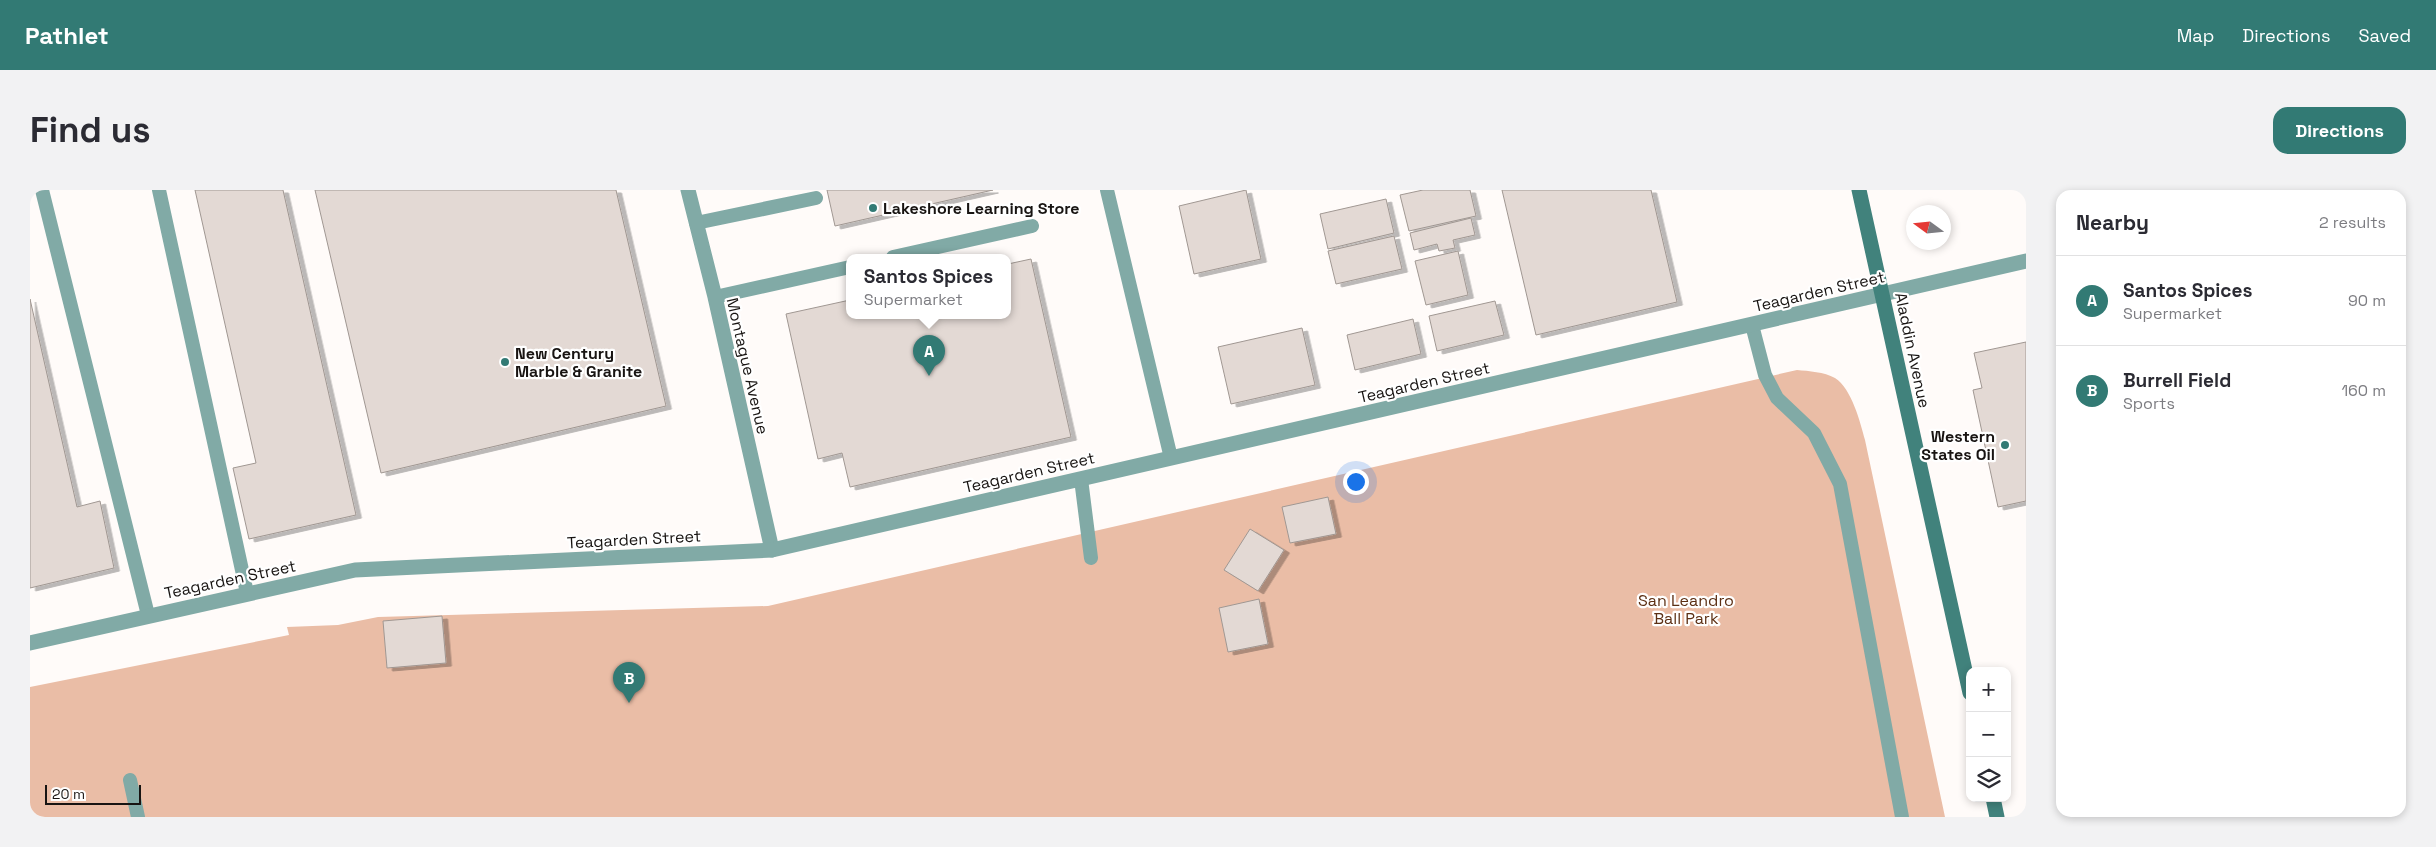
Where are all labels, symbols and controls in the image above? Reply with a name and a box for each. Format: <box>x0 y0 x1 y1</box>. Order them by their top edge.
text: Pathlet <box>25 20 109 51</box>
text: Map <box>2177 24 2214 47</box>
text: Directions <box>2242 24 2331 47</box>
text: Saved <box>2359 24 2411 47</box>
button: Directions <box>2273 107 2406 154</box>
text: Find us <box>30 108 151 152</box>
place label: Lakeshore Learning Store <box>883 198 1080 219</box>
marker: Lakeshore Learning Store <box>867 202 879 214</box>
north arrow <box>1906 205 1951 250</box>
text: Nearby <box>2076 209 2149 236</box>
text: 2 results <box>2319 212 2386 233</box>
popup <box>846 254 1011 319</box>
text: Santos Spices <box>864 264 993 289</box>
street label: Teagarden Street <box>1751 266 1887 317</box>
text: Santos Spices <box>2123 278 2252 303</box>
text: Supermarket <box>864 289 963 310</box>
street label: Aladdin Avenue <box>1890 290 1935 410</box>
text: A <box>2087 290 2097 311</box>
text: 90 m <box>2348 290 2386 311</box>
street label: Montague Avenue <box>722 296 773 436</box>
text: Supermarket <box>2123 303 2222 324</box>
pin: A <box>913 335 945 376</box>
place label: New Century Marble & Granite <box>515 343 642 382</box>
marker: New Century Marble & Granite <box>499 356 511 368</box>
street label: Teagarden Street <box>1356 357 1492 408</box>
text: Burrell Field <box>2123 368 2231 393</box>
text: B <box>2087 380 2097 401</box>
text: 160 m <box>2341 380 2386 401</box>
text: Sports <box>2123 393 2175 414</box>
place label: Western States Oil <box>1921 426 1995 465</box>
marker: Western States Oil <box>1999 439 2011 451</box>
street label: Teagarden Street <box>961 447 1097 498</box>
your location <box>1343 469 1369 495</box>
street label: Teagarden Street <box>567 526 702 553</box>
street label: Teagarden Street <box>162 555 298 604</box>
park label: San Leandro Ball Park <box>1638 590 1734 629</box>
pin: B <box>613 662 645 703</box>
map controls <box>1966 667 2011 802</box>
button: + <box>1966 667 2011 712</box>
button: − <box>1966 712 2011 757</box>
button: layers <box>1966 757 2011 802</box>
scale bar <box>45 782 141 805</box>
text: 20 m <box>52 785 85 803</box>

